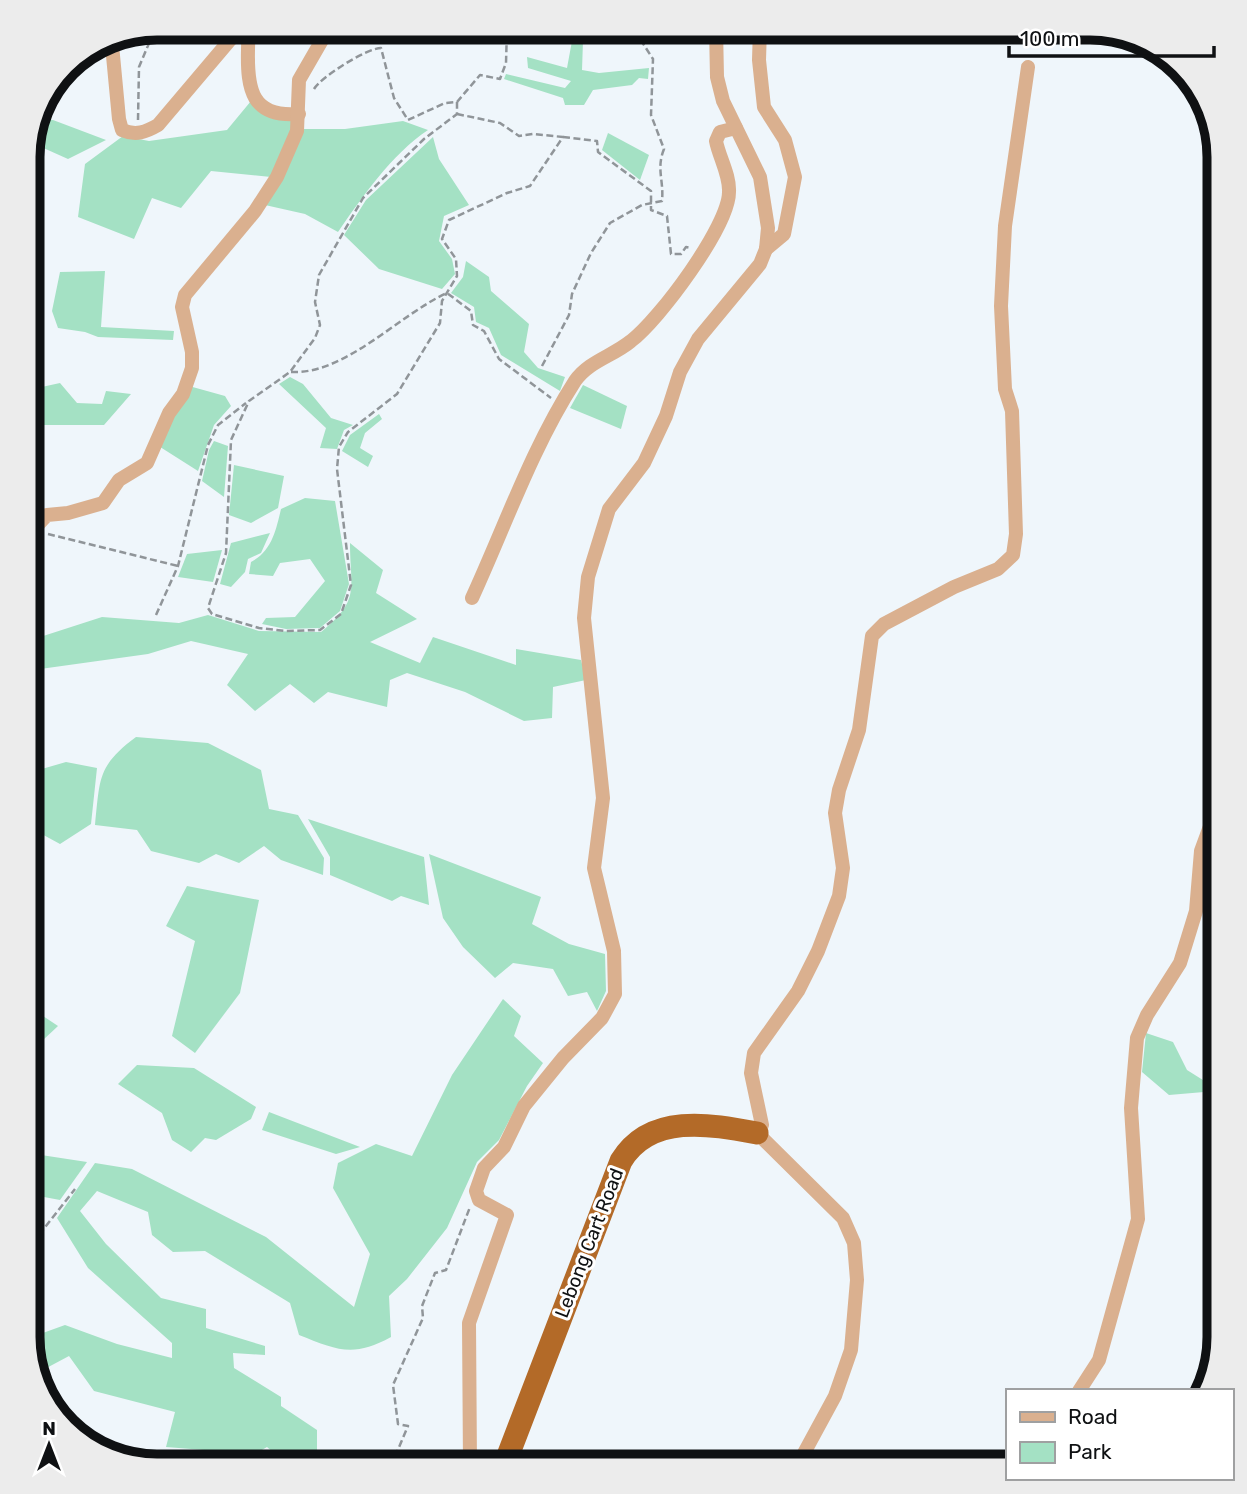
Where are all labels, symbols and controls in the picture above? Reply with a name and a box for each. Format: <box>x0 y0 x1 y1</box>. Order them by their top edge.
scale bar <box>1009 14 1214 58</box>
text: 100 m <box>1020 26 1079 51</box>
street label: Lebong Cart Road <box>550 1165 628 1321</box>
legend <box>1006 1389 1233 1480</box>
text: Road <box>1068 1404 1118 1429</box>
north arrow <box>14 1410 84 1480</box>
text: N <box>42 1417 56 1440</box>
text: Park <box>1068 1439 1112 1464</box>

